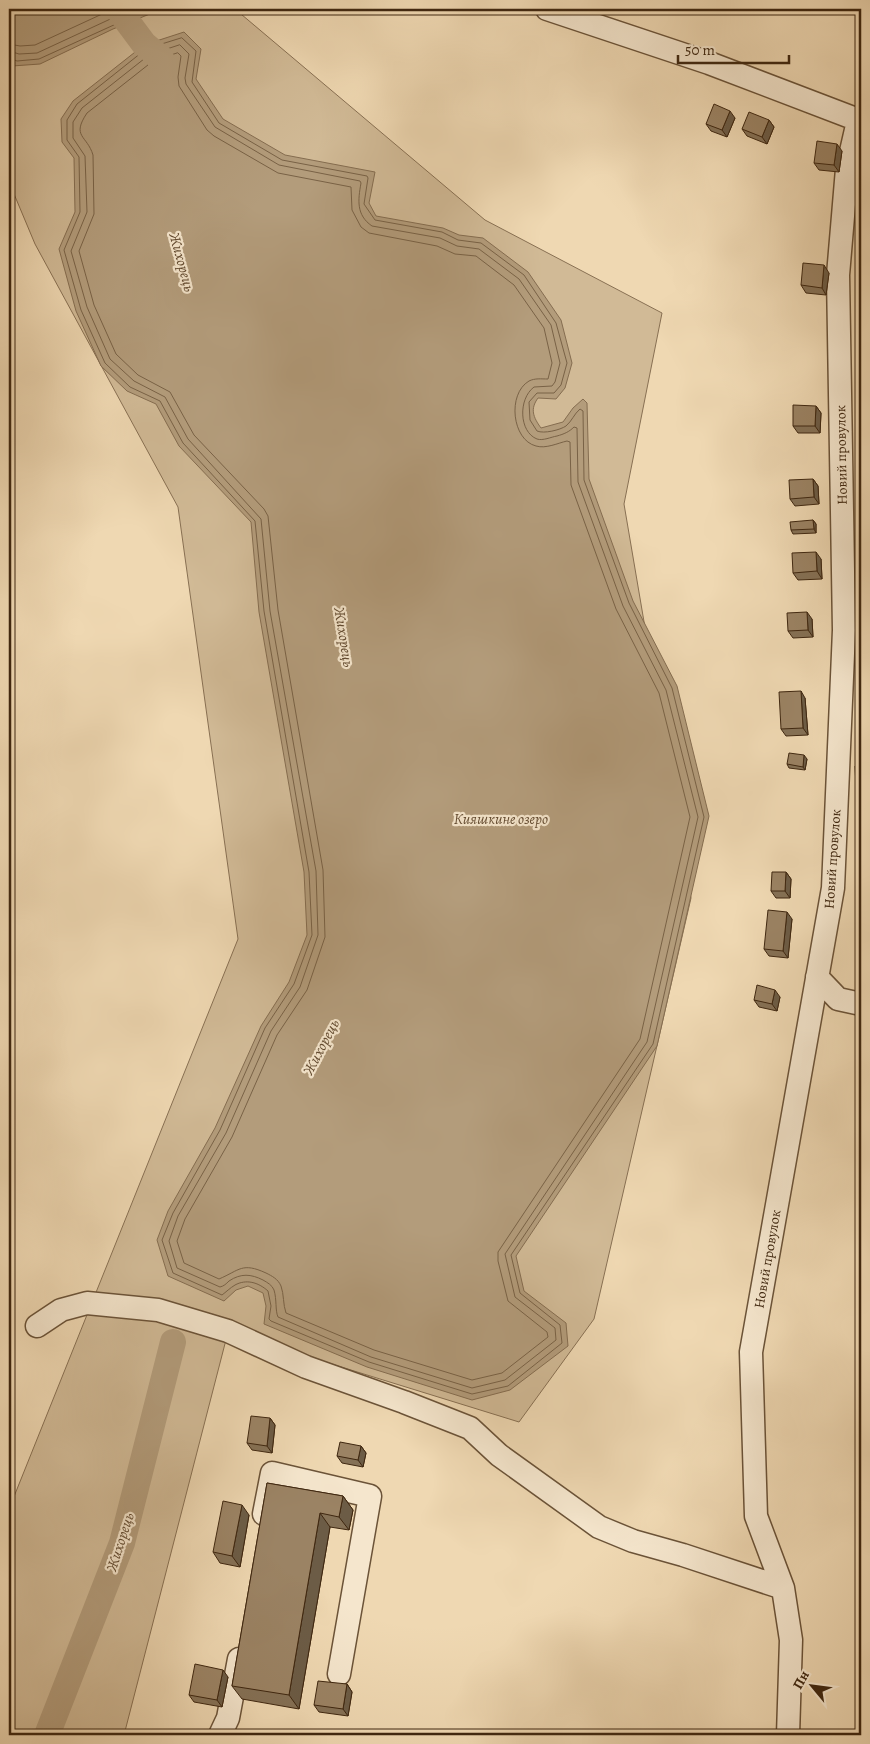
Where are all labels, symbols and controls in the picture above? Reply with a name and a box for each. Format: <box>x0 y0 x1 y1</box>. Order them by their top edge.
scale bar <box>678 32 789 64</box>
text: 50 m <box>685 40 715 60</box>
water label: Жихорець <box>164 229 199 294</box>
street label: Новий провулок <box>831 405 852 505</box>
water label: Жихорець <box>329 605 359 668</box>
water label: Кияшкине озеро <box>454 809 548 829</box>
street label: Новий провулок <box>820 809 845 910</box>
water label: Жихорець <box>298 1016 344 1079</box>
street label: Новий провулок <box>749 1208 786 1310</box>
water label: Жихорець <box>101 1510 139 1575</box>
north arrow <box>788 1662 838 1712</box>
text: Пн <box>788 1667 814 1693</box>

